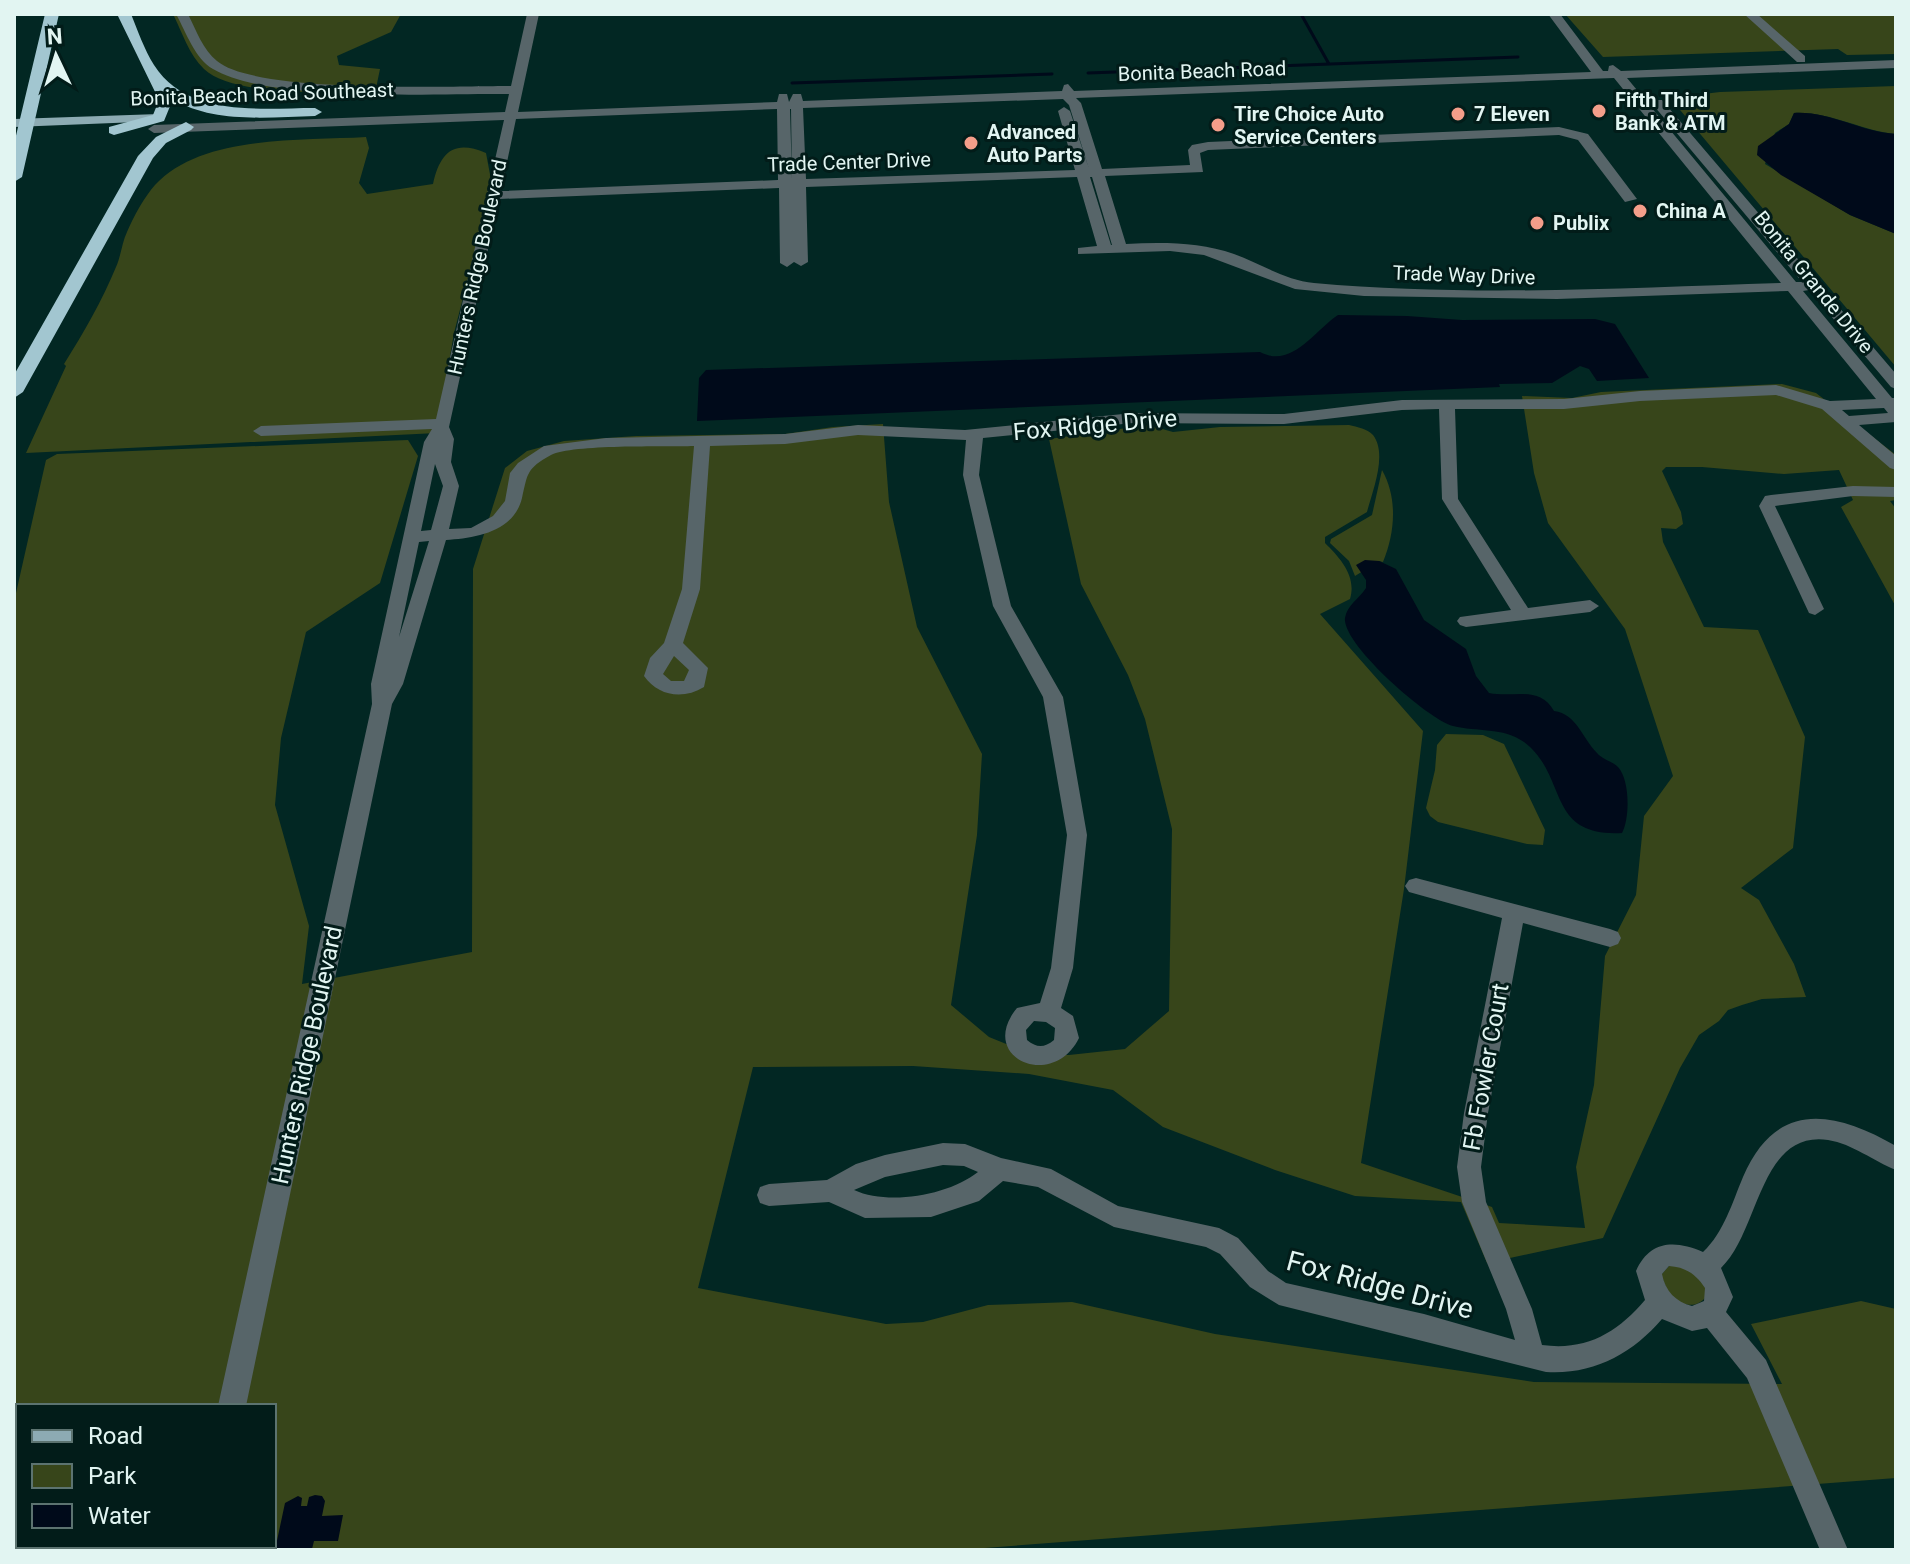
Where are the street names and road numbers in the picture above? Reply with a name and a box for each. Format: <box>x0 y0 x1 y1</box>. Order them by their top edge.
street label: Bonita Beach Road <box>1117 56 1287 86</box>
street label: Bonita Beach Road Southeast <box>130 77 394 111</box>
street label: Trade Center Drive <box>767 147 931 177</box>
street label: Hunters Ridge Boulevard <box>442 157 512 377</box>
street label: Bonita Grande Drive <box>1749 206 1879 358</box>
street label: Trade Way Drive <box>1392 261 1536 289</box>
street label: Fox Ridge Drive <box>1012 404 1178 446</box>
street label: Hunters Ridge Boulevard <box>266 923 348 1187</box>
street label: Fb Fowler Court <box>1458 981 1515 1153</box>
street label: Fox Ridge Drive <box>1283 1244 1477 1326</box>

